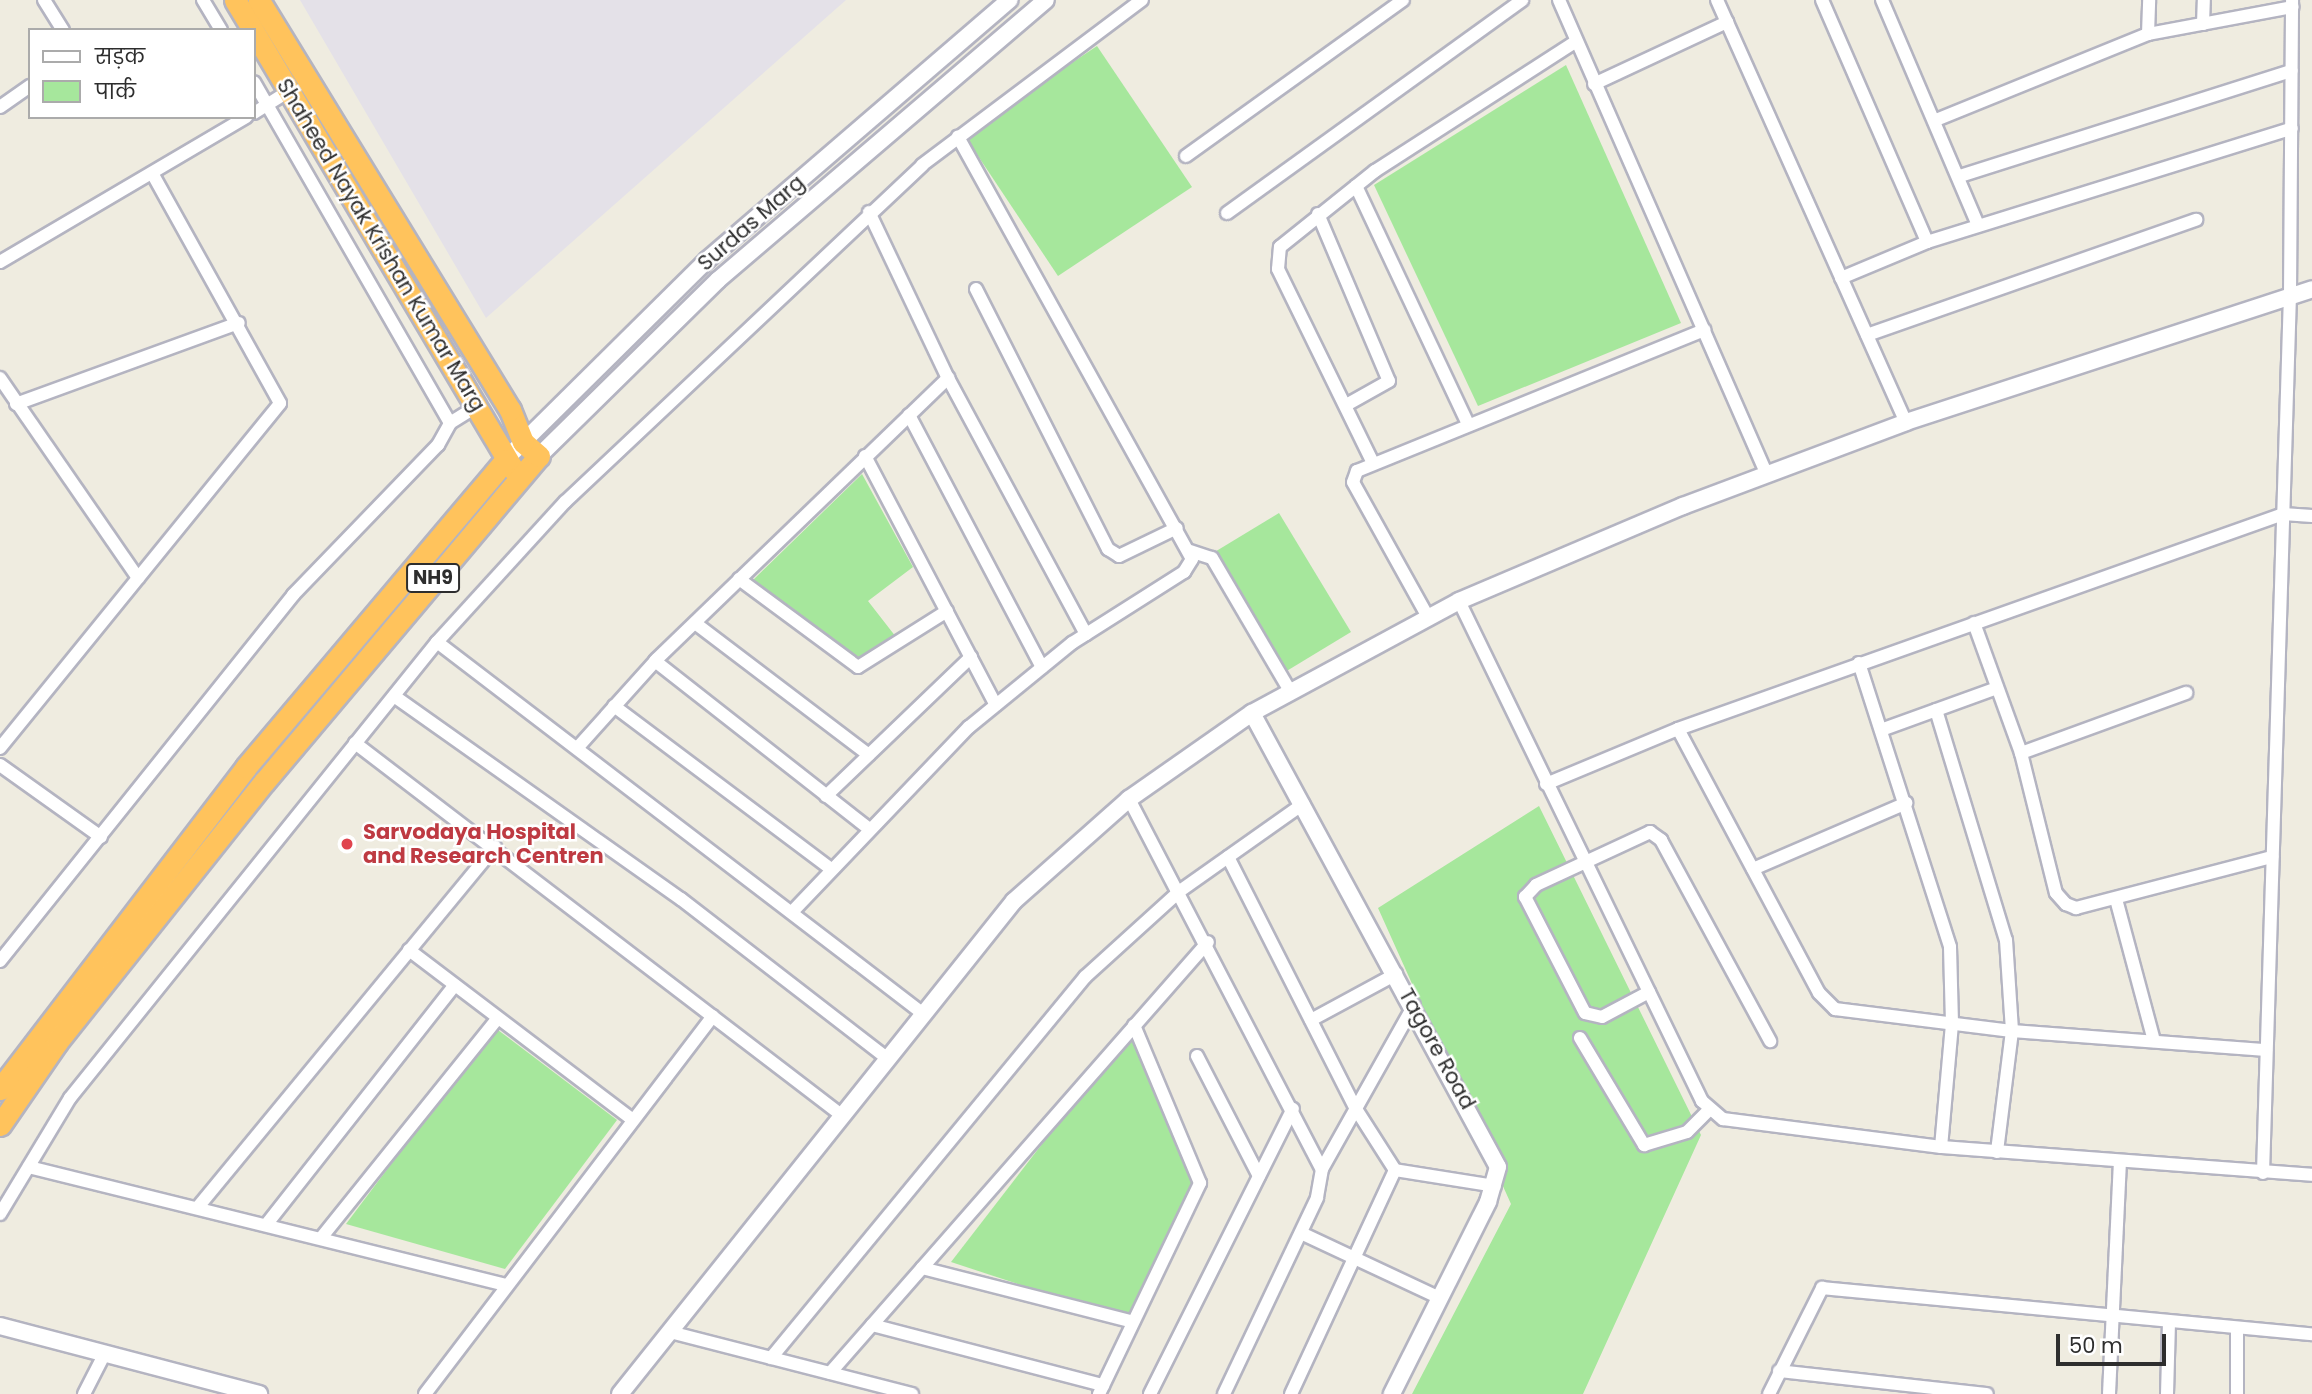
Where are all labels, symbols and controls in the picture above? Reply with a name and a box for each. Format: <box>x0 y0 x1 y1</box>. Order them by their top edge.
legend <box>28 28 256 119</box>
text: सड़क <box>95 42 145 71</box>
street label: Shaheed Nayak Krishan Kumar Marg <box>271 74 491 416</box>
text: पार्क <box>95 77 136 106</box>
street label: Surdas Marg <box>693 170 809 276</box>
road number: NH9 <box>405 562 461 594</box>
place label: Sarvodaya Hospital and Research Centren <box>363 819 604 869</box>
marker: Sarvodaya Hospital and Research Centren <box>337 834 357 854</box>
street label: Tagore Road <box>1393 984 1481 1114</box>
scale bar <box>2060 1320 2170 1364</box>
text: 50 m <box>2069 1331 2123 1360</box>

